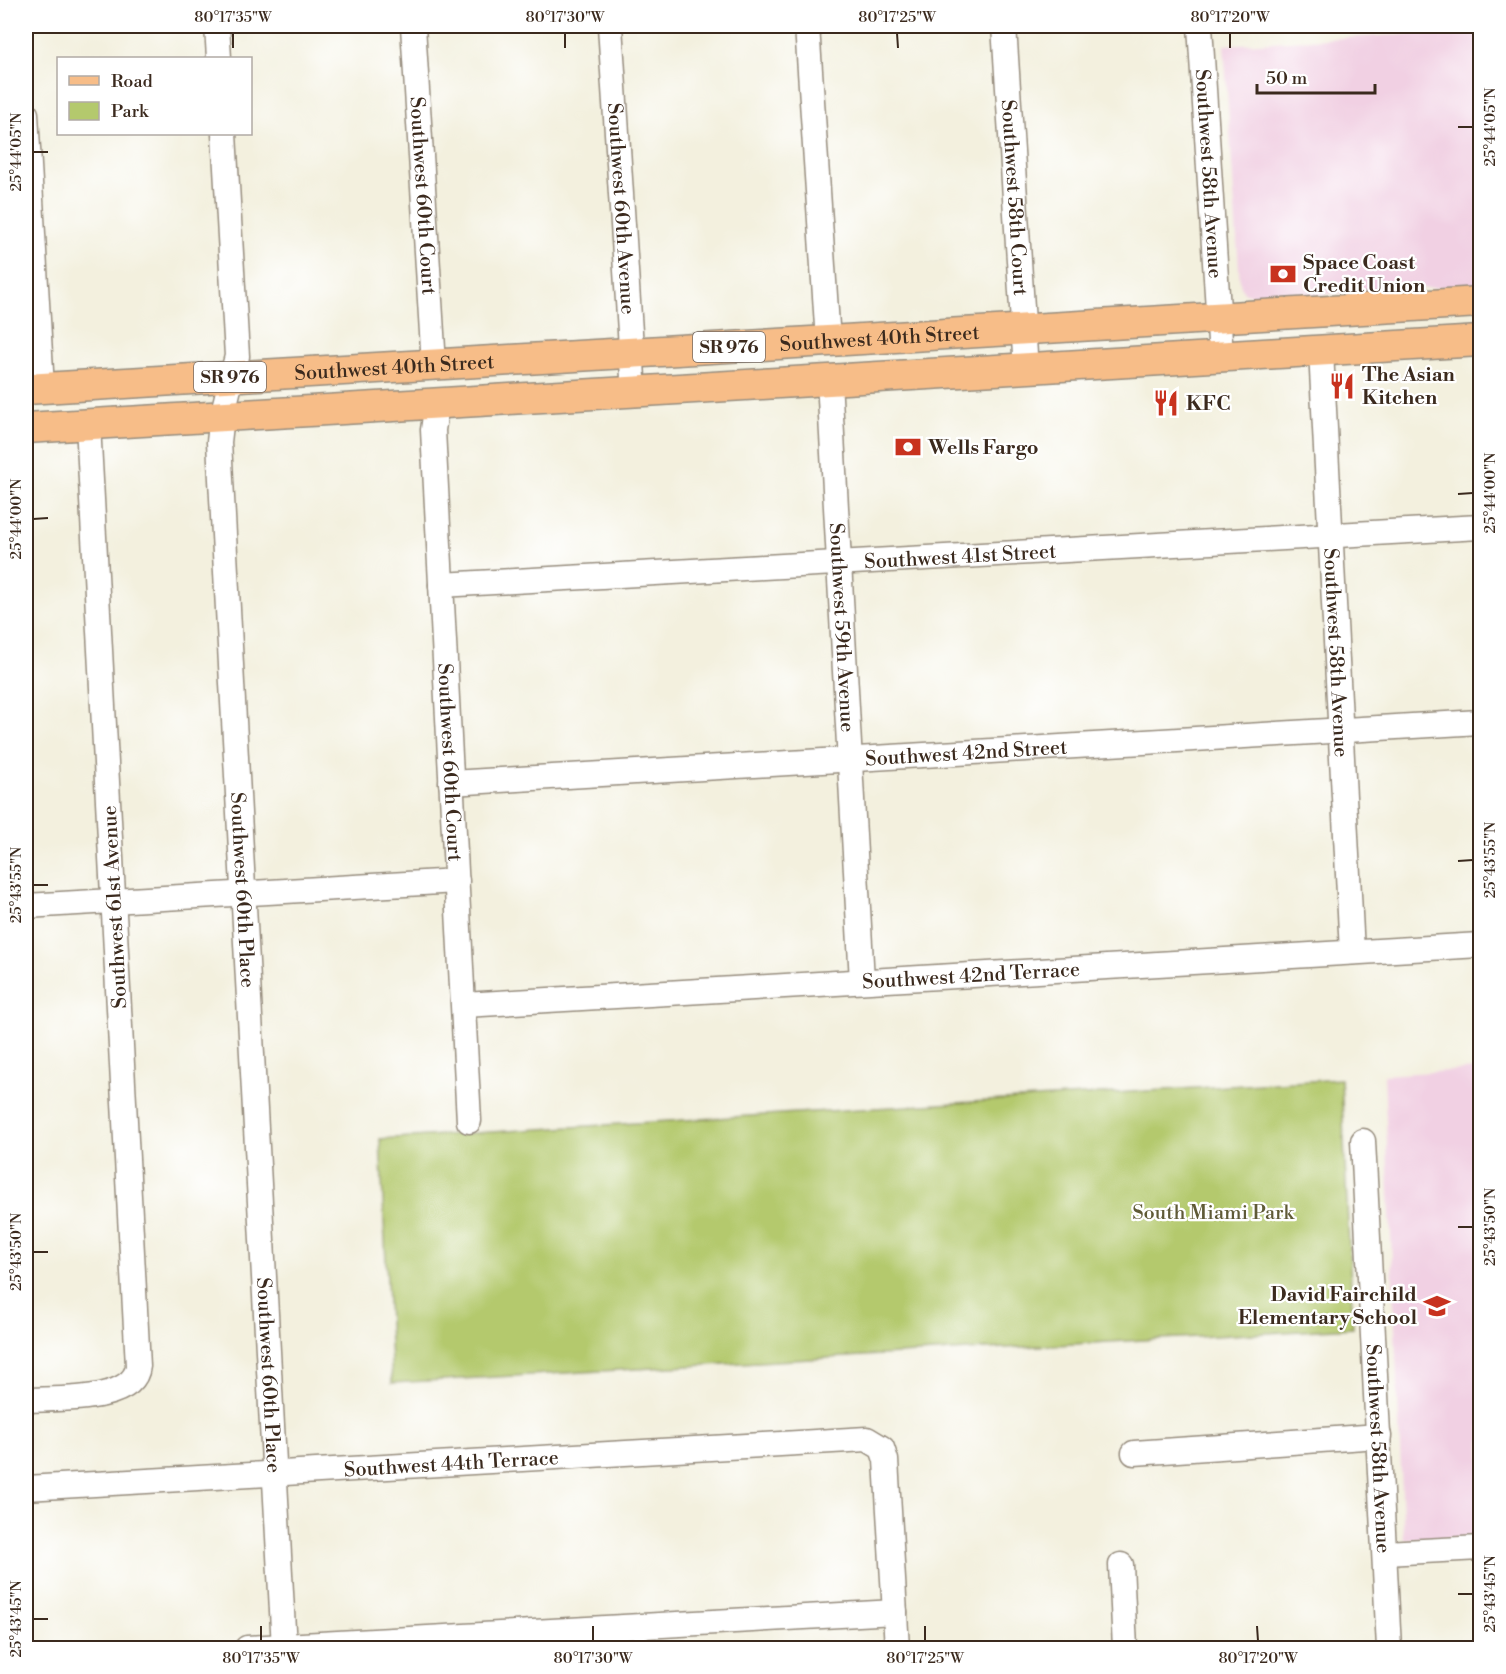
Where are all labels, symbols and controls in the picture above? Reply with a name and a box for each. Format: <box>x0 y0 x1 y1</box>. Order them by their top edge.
text: 80°17'35"W <box>194 8 272 27</box>
text: 80°17'30"W <box>526 8 605 27</box>
text: 80°17'25"W <box>858 8 936 27</box>
text: 80°17'20"W <box>1190 8 1270 27</box>
legend <box>57 57 252 135</box>
scale bar <box>1257 57 1376 95</box>
text: 50 m <box>1266 67 1308 90</box>
street label: Southwest 58th Avenue <box>1189 68 1227 279</box>
text: Road <box>111 70 154 93</box>
text: 25°44'05"N <box>1481 87 1500 167</box>
street label: Southwest 60th Court <box>403 96 441 296</box>
street label: Southwest 58th Court <box>995 99 1032 297</box>
text: Park <box>111 100 150 123</box>
street label: Southwest 60th Avenue <box>601 102 640 315</box>
text: 25°44'05"N <box>7 112 26 192</box>
place label: Space Coast Credit Union <box>1303 251 1426 299</box>
bank icon: Space Coast Credit Union <box>1268 259 1298 289</box>
street label: Southwest 40th Street <box>779 321 980 358</box>
road number: SR 976 <box>693 332 765 362</box>
street label: Southwest 40th Street <box>294 350 495 387</box>
road number: SR 976 <box>194 362 266 392</box>
place label: The Asian Kitchen <box>1362 363 1456 411</box>
restaurant icon: The Asian Kitchen <box>1327 371 1357 401</box>
restaurant icon: KFC <box>1151 388 1181 418</box>
place label: KFC <box>1186 392 1230 417</box>
bank icon: Wells Fargo <box>893 432 923 462</box>
place label: Wells Fargo <box>927 436 1039 461</box>
text: 25°44'00"N <box>1481 453 1500 533</box>
text: 25°44'00"N <box>7 479 26 559</box>
street label: Southwest 59th Avenue <box>823 522 859 733</box>
street label: Southwest 41st Street <box>864 540 1057 575</box>
street label: Southwest 58th Avenue <box>1317 547 1353 758</box>
street label: Southwest 60th Court <box>431 662 466 862</box>
street label: Southwest 42nd Street <box>864 735 1068 772</box>
street label: Southwest 60th Place <box>224 792 259 989</box>
street label: Southwest 61st Avenue <box>98 805 133 1009</box>
text: 25°43'55"N <box>1481 822 1500 898</box>
text: 25°43'55"N <box>7 847 26 923</box>
street label: Southwest 42nd Terrace <box>862 958 1081 995</box>
text: 25°43'50"N <box>1481 1188 1500 1266</box>
park label: South Miami Park <box>1132 1201 1295 1226</box>
text: 25°43'50"N <box>7 1213 26 1291</box>
street label: Southwest 60th Place <box>250 1277 286 1474</box>
place label: David Fairchild Elementary School <box>1238 1283 1417 1331</box>
school or university icon: David Fairchild Elementary School <box>1422 1291 1452 1321</box>
street label: Southwest 58th Avenue <box>1359 1343 1395 1554</box>
street label: Southwest 44th Terrace <box>343 1446 559 1483</box>
text: 25°43'45"N <box>1481 1555 1500 1633</box>
text: 25°43'45"N <box>7 1580 26 1658</box>
text: 80°17'35"W <box>222 1649 300 1668</box>
text: 80°17'30"W <box>554 1649 633 1668</box>
text: 80°17'25"W <box>886 1649 964 1668</box>
text: 80°17'20"W <box>1218 1649 1298 1668</box>

